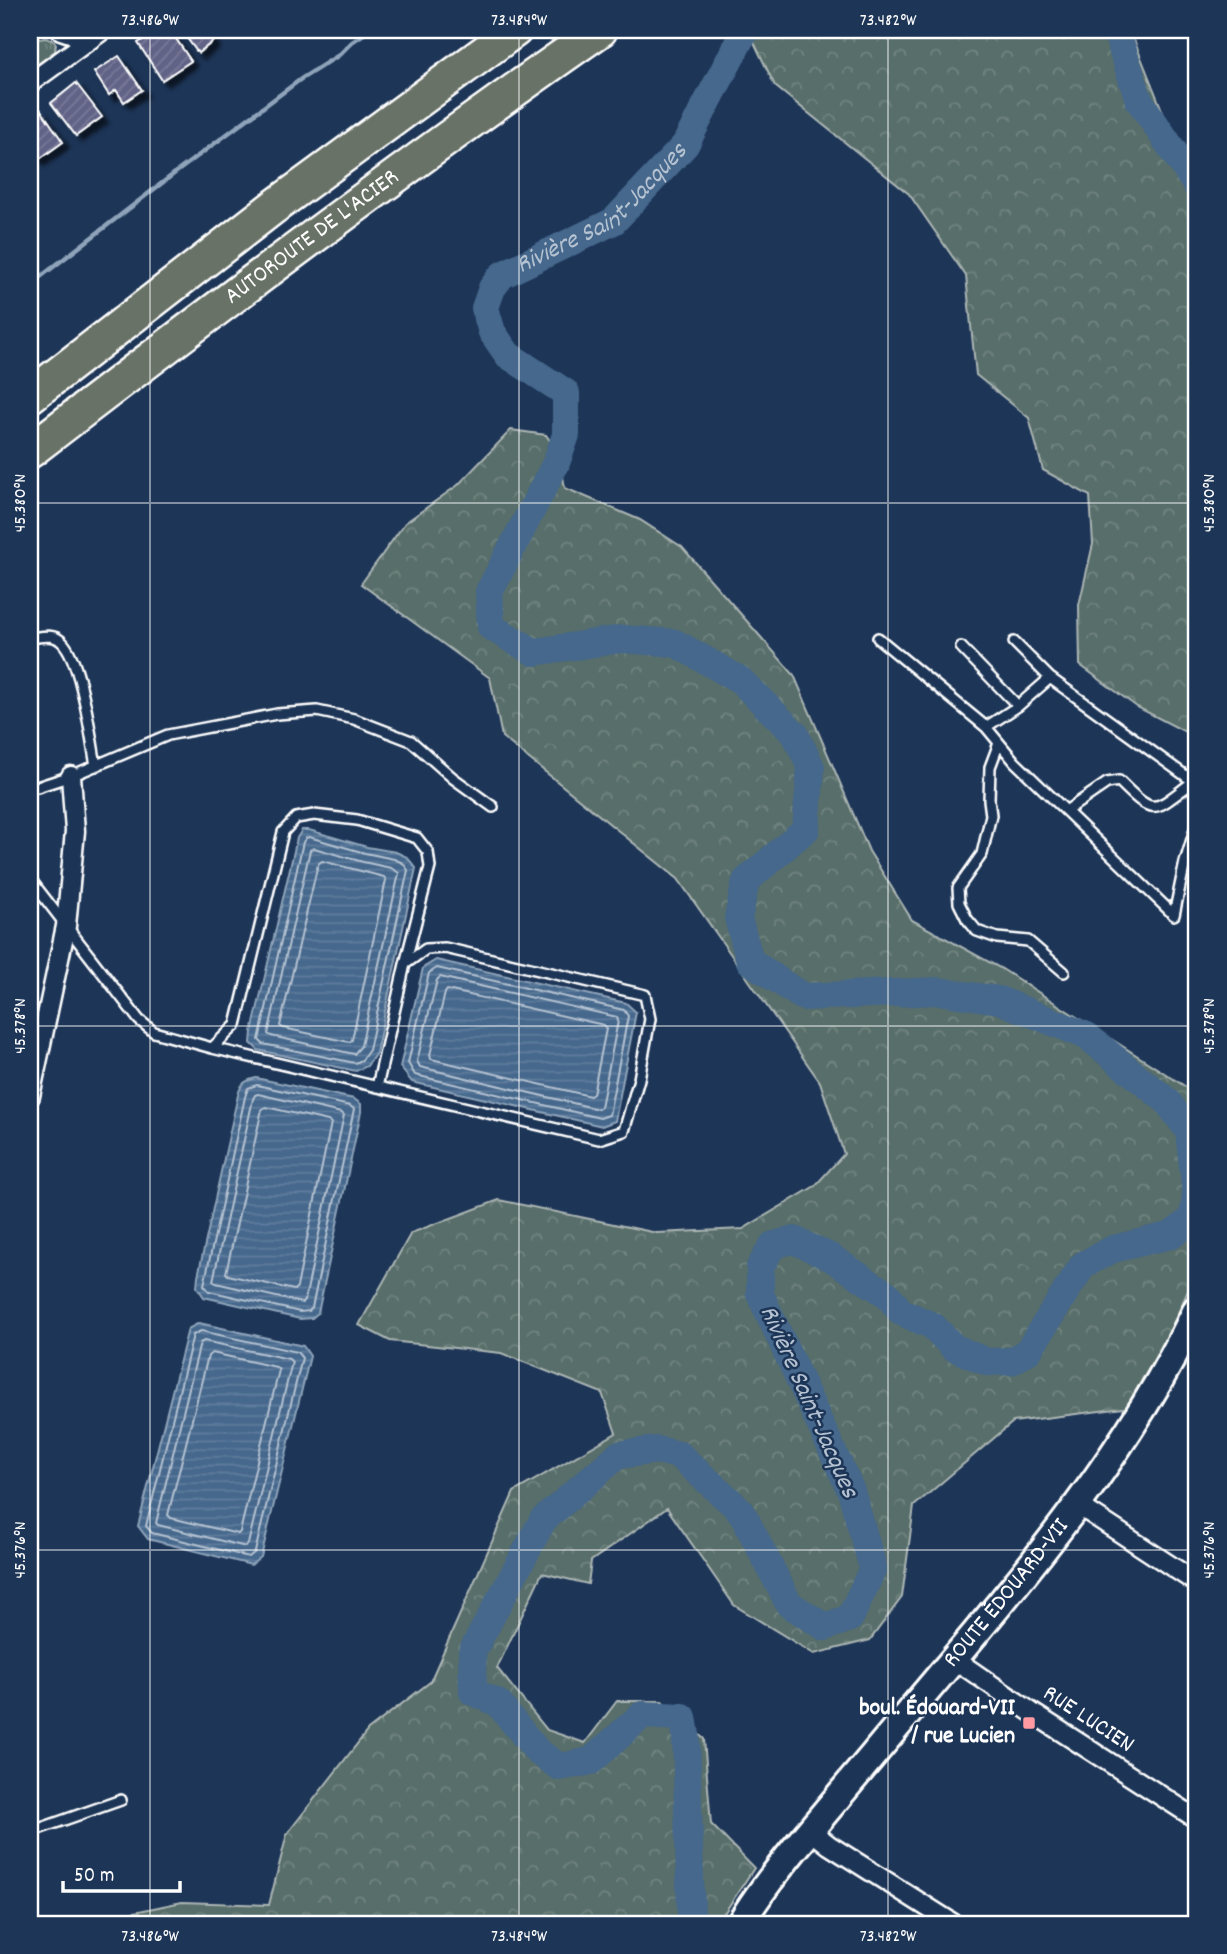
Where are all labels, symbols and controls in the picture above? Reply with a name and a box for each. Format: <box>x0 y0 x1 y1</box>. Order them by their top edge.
text: 73.486°W <box>121 9 179 34</box>
text: 73.484°W <box>491 9 548 34</box>
text: 73.482°W <box>860 9 917 34</box>
water label: Rivière Saint-Jacques <box>510 134 697 284</box>
street label: AUTOROUTE DE L'ACIER <box>218 161 407 314</box>
text: 45.380°N <box>9 474 34 532</box>
text: 45.380°N <box>1198 474 1223 532</box>
text: 45.378°N <box>9 998 34 1054</box>
text: 45.378°N <box>1198 998 1223 1054</box>
water label: Rivière Saint-Jacques <box>749 1300 868 1505</box>
street label: ROUTE ÉDOUARD-VII <box>936 1511 1078 1676</box>
text: 45.376°N <box>9 1521 34 1579</box>
text: 45.376°N <box>1198 1521 1223 1579</box>
street label: RUE LUCIEN <box>1036 1678 1140 1762</box>
place label: boul. Édouard-VII / rue Lucien <box>859 1692 1016 1754</box>
marker: boul. Édouard-VII / rue Lucien <box>1021 1715 1037 1731</box>
scale bar <box>63 1849 180 1893</box>
text: 50 m <box>74 1862 114 1892</box>
text: 73.486°W <box>121 1925 179 1950</box>
text: 73.484°W <box>491 1925 548 1950</box>
text: 73.482°W <box>860 1925 917 1950</box>

